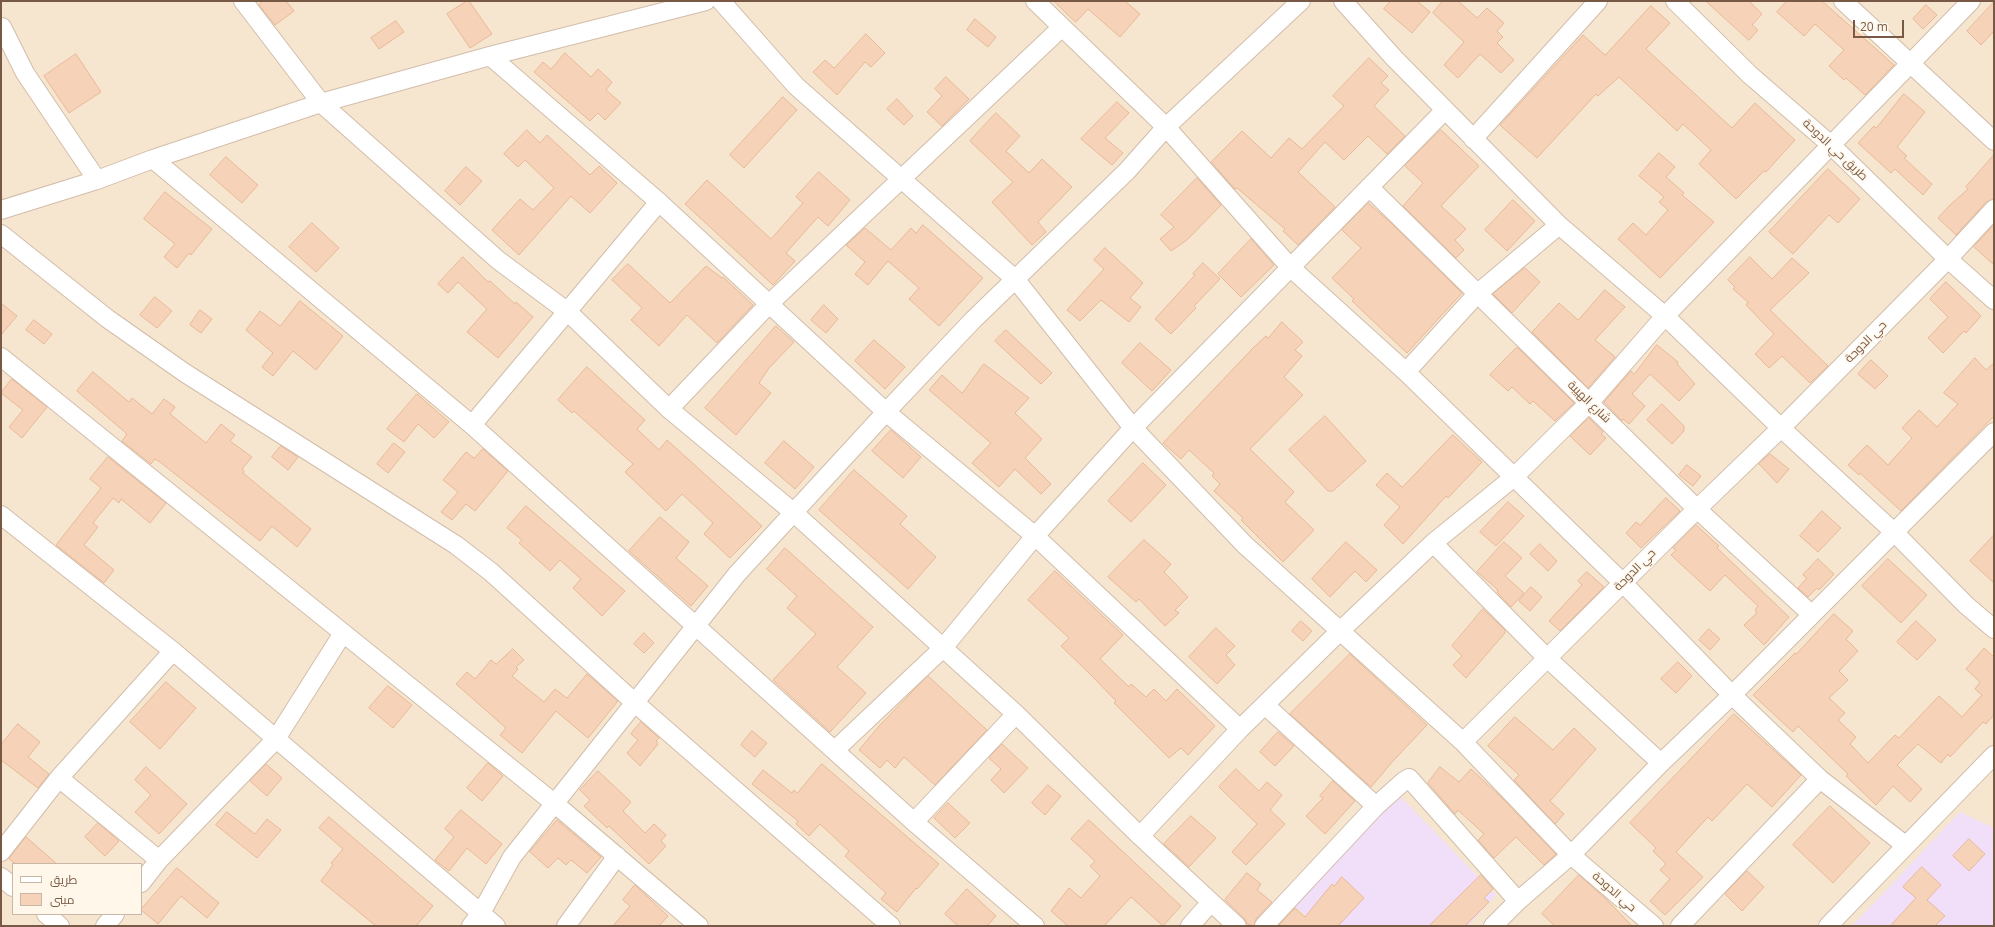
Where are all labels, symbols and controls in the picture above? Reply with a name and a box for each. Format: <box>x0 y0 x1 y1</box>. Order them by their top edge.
scale bar <box>1855 12 1906 38</box>
text: 20 m <box>1860 18 1888 35</box>
street label: طريق حي الدوحة <box>1799 116 1871 184</box>
street label: حي الدوحة <box>1842 318 1890 366</box>
street label: شارع الهيبة <box>1564 378 1614 426</box>
street label: حي الدوحة <box>1611 546 1659 594</box>
legend <box>12 863 142 915</box>
street label: حي الدوحة <box>1589 869 1639 915</box>
text: طريق <box>50 871 77 888</box>
text: مبنى <box>50 891 75 908</box>

